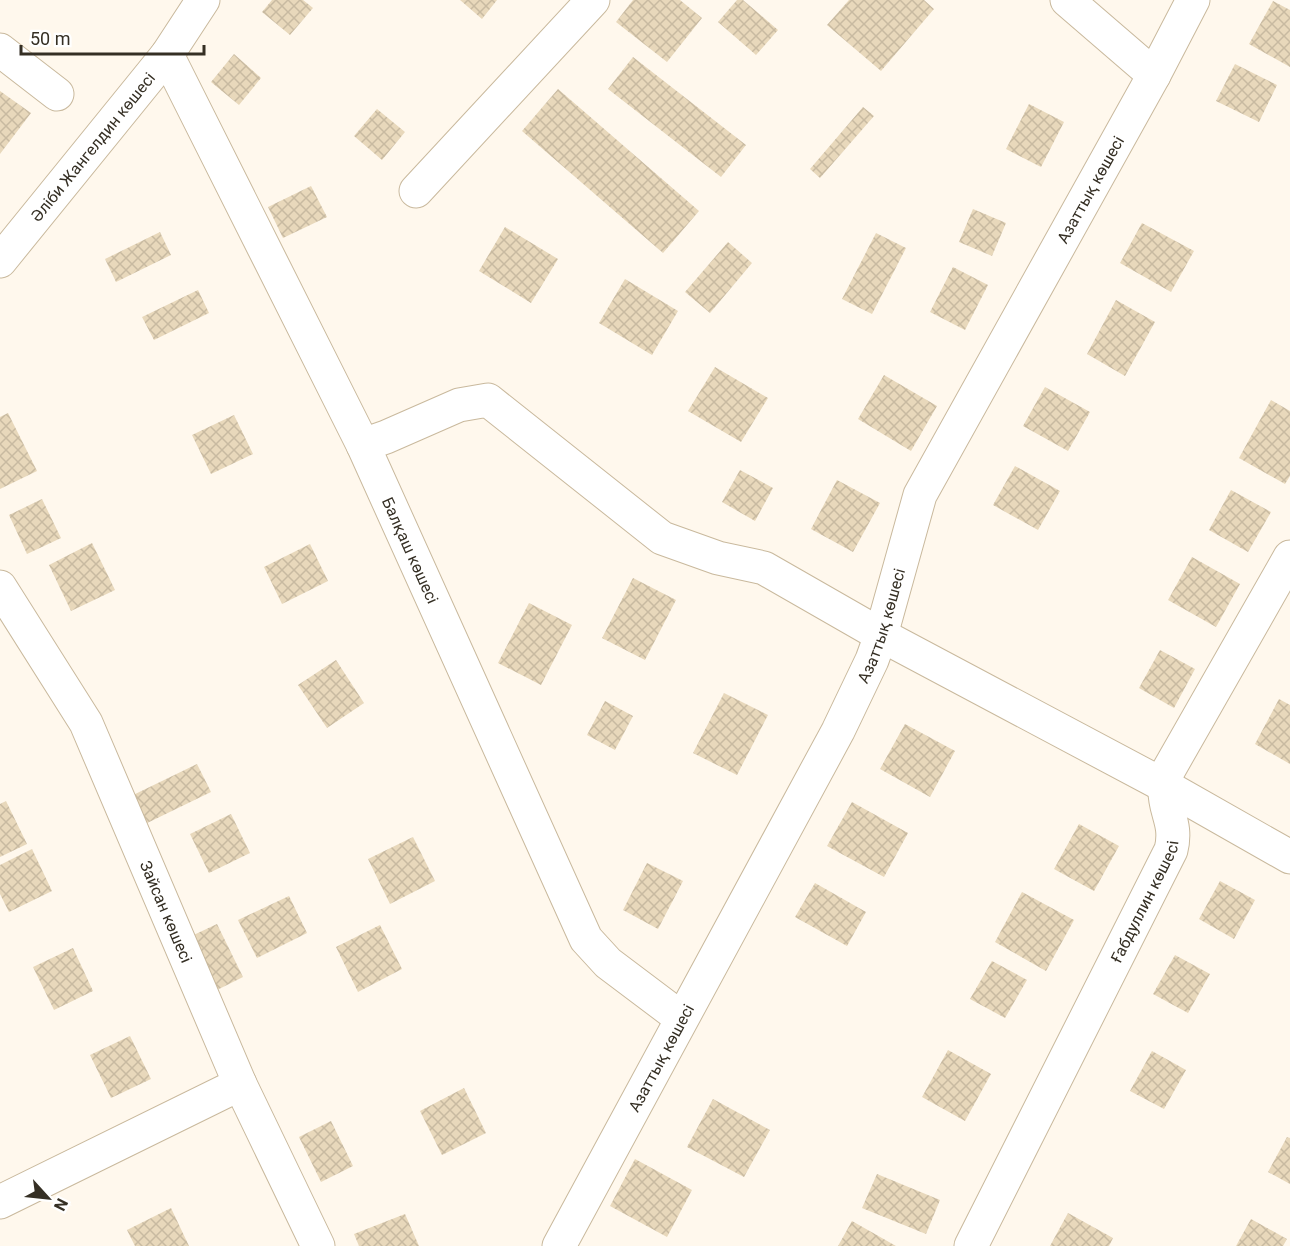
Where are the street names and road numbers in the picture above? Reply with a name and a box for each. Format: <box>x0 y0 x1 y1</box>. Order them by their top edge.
street label: Әліби Жангелдин көшесі <box>27 69 159 225</box>
street label: Азаттық көшесі <box>1053 133 1128 247</box>
street label: Балқаш көшесі <box>378 494 442 607</box>
street label: Азаттық көшесі <box>853 566 909 686</box>
street label: Ғабдуллин көшесі <box>1107 840 1183 966</box>
street label: Зайсан көшесі <box>136 858 196 966</box>
street label: Азаттық көшесі <box>625 1001 698 1115</box>

